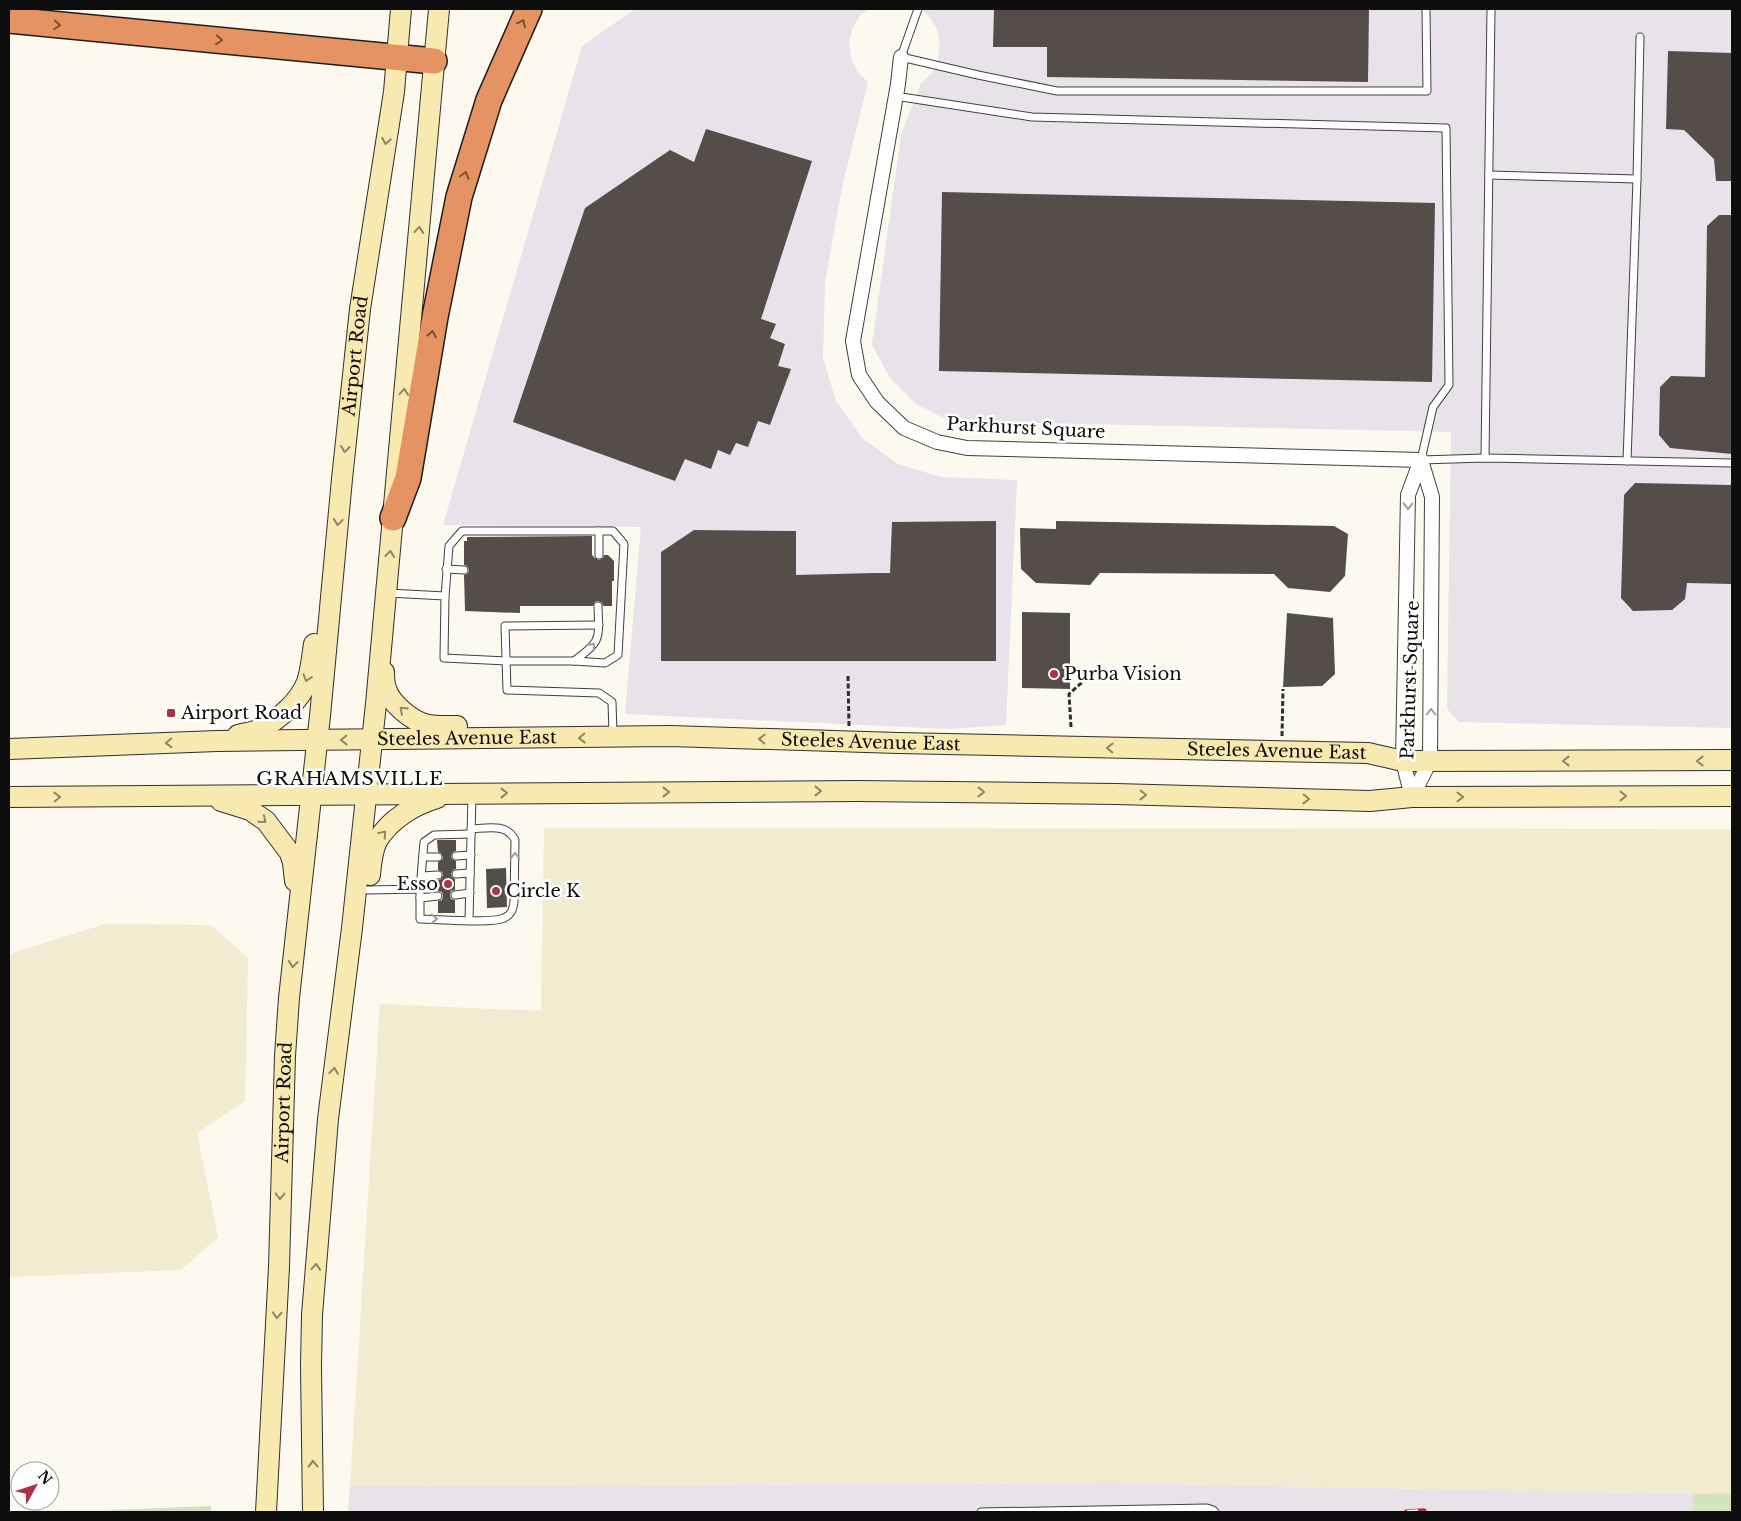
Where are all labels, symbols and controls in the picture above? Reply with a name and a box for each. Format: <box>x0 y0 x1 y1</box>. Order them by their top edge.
one-way arrow <box>54 19 62 30</box>
one-way arrow <box>516 19 527 28</box>
one-way arrow <box>215 35 223 46</box>
one-way arrow <box>382 136 392 145</box>
one-way arrow <box>460 171 470 180</box>
one-way arrow <box>413 226 424 234</box>
street label: Airport Road <box>338 294 373 418</box>
one-way arrow <box>427 330 437 338</box>
one-way arrow <box>399 388 410 396</box>
street label: Parkhurst Square <box>946 413 1106 443</box>
one-way arrow <box>340 445 351 453</box>
one-way arrow <box>1403 503 1413 511</box>
one-way arrow <box>332 518 343 526</box>
one-way arrow <box>384 550 395 558</box>
street label: Parkhurst Square <box>1396 600 1424 760</box>
one-way arrow <box>586 643 595 652</box>
place label: Purba Vision <box>1064 663 1182 685</box>
marker: Purba Vision <box>1048 668 1060 680</box>
one-way arrow <box>303 674 313 682</box>
place label: Airport Road <box>180 702 302 724</box>
marker: Airport Road <box>165 707 177 719</box>
one-way arrow <box>400 707 409 716</box>
one-way arrow <box>1426 708 1436 716</box>
street label: Steeles Avenue East <box>377 726 557 750</box>
street label: Steeles Avenue East <box>781 728 961 755</box>
one-way arrow <box>578 733 586 743</box>
one-way arrow <box>758 734 766 744</box>
one-way arrow <box>340 735 348 745</box>
one-way arrow <box>164 737 172 748</box>
street label: Steeles Avenue East <box>1187 738 1367 764</box>
one-way arrow <box>1105 742 1113 753</box>
one-way arrow <box>1695 755 1703 766</box>
one-way arrow <box>1561 756 1569 766</box>
district label: GRAHAMSVILLE <box>256 767 444 790</box>
one-way arrow <box>814 786 822 796</box>
one-way arrow <box>662 787 670 797</box>
one-way arrow <box>977 787 985 797</box>
one-way arrow <box>500 788 508 798</box>
one-way arrow <box>1140 790 1147 800</box>
one-way arrow <box>1620 791 1627 801</box>
one-way arrow <box>54 792 62 802</box>
one-way arrow <box>1457 792 1465 802</box>
one-way arrow <box>1302 794 1310 804</box>
one-way arrow <box>257 814 266 823</box>
one-way arrow <box>377 831 385 840</box>
one-way arrow <box>510 852 520 860</box>
place label: Esso <box>397 873 438 895</box>
marker: Esso <box>442 878 454 890</box>
place label: Circle K <box>506 880 581 902</box>
marker: Circle K <box>490 885 502 897</box>
one-way arrow <box>430 914 438 924</box>
one-way arrow <box>288 960 299 968</box>
street label: Airport Road <box>271 1041 297 1164</box>
one-way arrow <box>328 1067 339 1075</box>
one-way arrow <box>275 1192 285 1200</box>
one-way arrow <box>310 1263 321 1271</box>
one-way arrow <box>271 1311 282 1319</box>
one-way arrow <box>308 1459 318 1467</box>
north arrow <box>10 1461 60 1511</box>
text: N <box>34 1467 56 1488</box>

